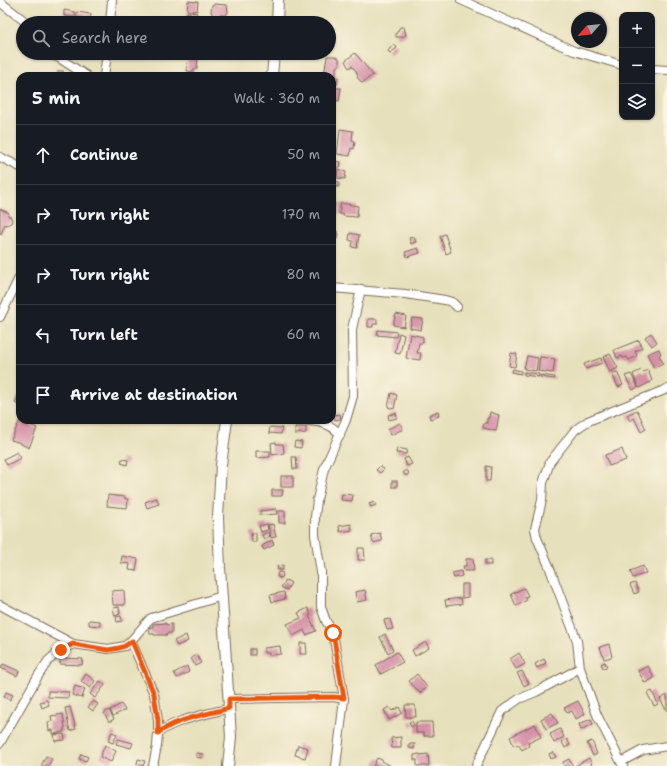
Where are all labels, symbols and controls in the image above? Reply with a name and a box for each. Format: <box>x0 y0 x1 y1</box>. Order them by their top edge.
north arrow <box>571 12 607 48</box>
map controls <box>619 12 655 120</box>
button: + <box>619 12 655 48</box>
search box <box>16 16 336 60</box>
icon: search <box>30 27 52 49</box>
text: Search here <box>62 28 148 48</box>
button: − <box>619 48 655 84</box>
button: layers <box>619 84 655 120</box>
text: 5 min <box>32 87 80 109</box>
text: Walk · 360 m <box>234 90 320 107</box>
icon: ahead <box>32 144 54 166</box>
text: Continue <box>70 145 138 165</box>
text: 50 m <box>287 146 320 163</box>
icon: right <box>32 204 54 226</box>
text: Turn right <box>70 205 150 225</box>
text: 170 m <box>282 206 320 223</box>
icon: right <box>32 264 54 286</box>
text: Turn right <box>70 265 150 285</box>
text: 80 m <box>286 266 320 283</box>
icon: left <box>32 324 54 346</box>
text: Turn left <box>70 325 138 345</box>
text: 60 m <box>287 326 320 343</box>
icon: arrive <box>32 384 54 406</box>
text: Arrive at destination <box>70 385 238 405</box>
route start <box>324 624 342 642</box>
route end <box>52 641 70 659</box>

